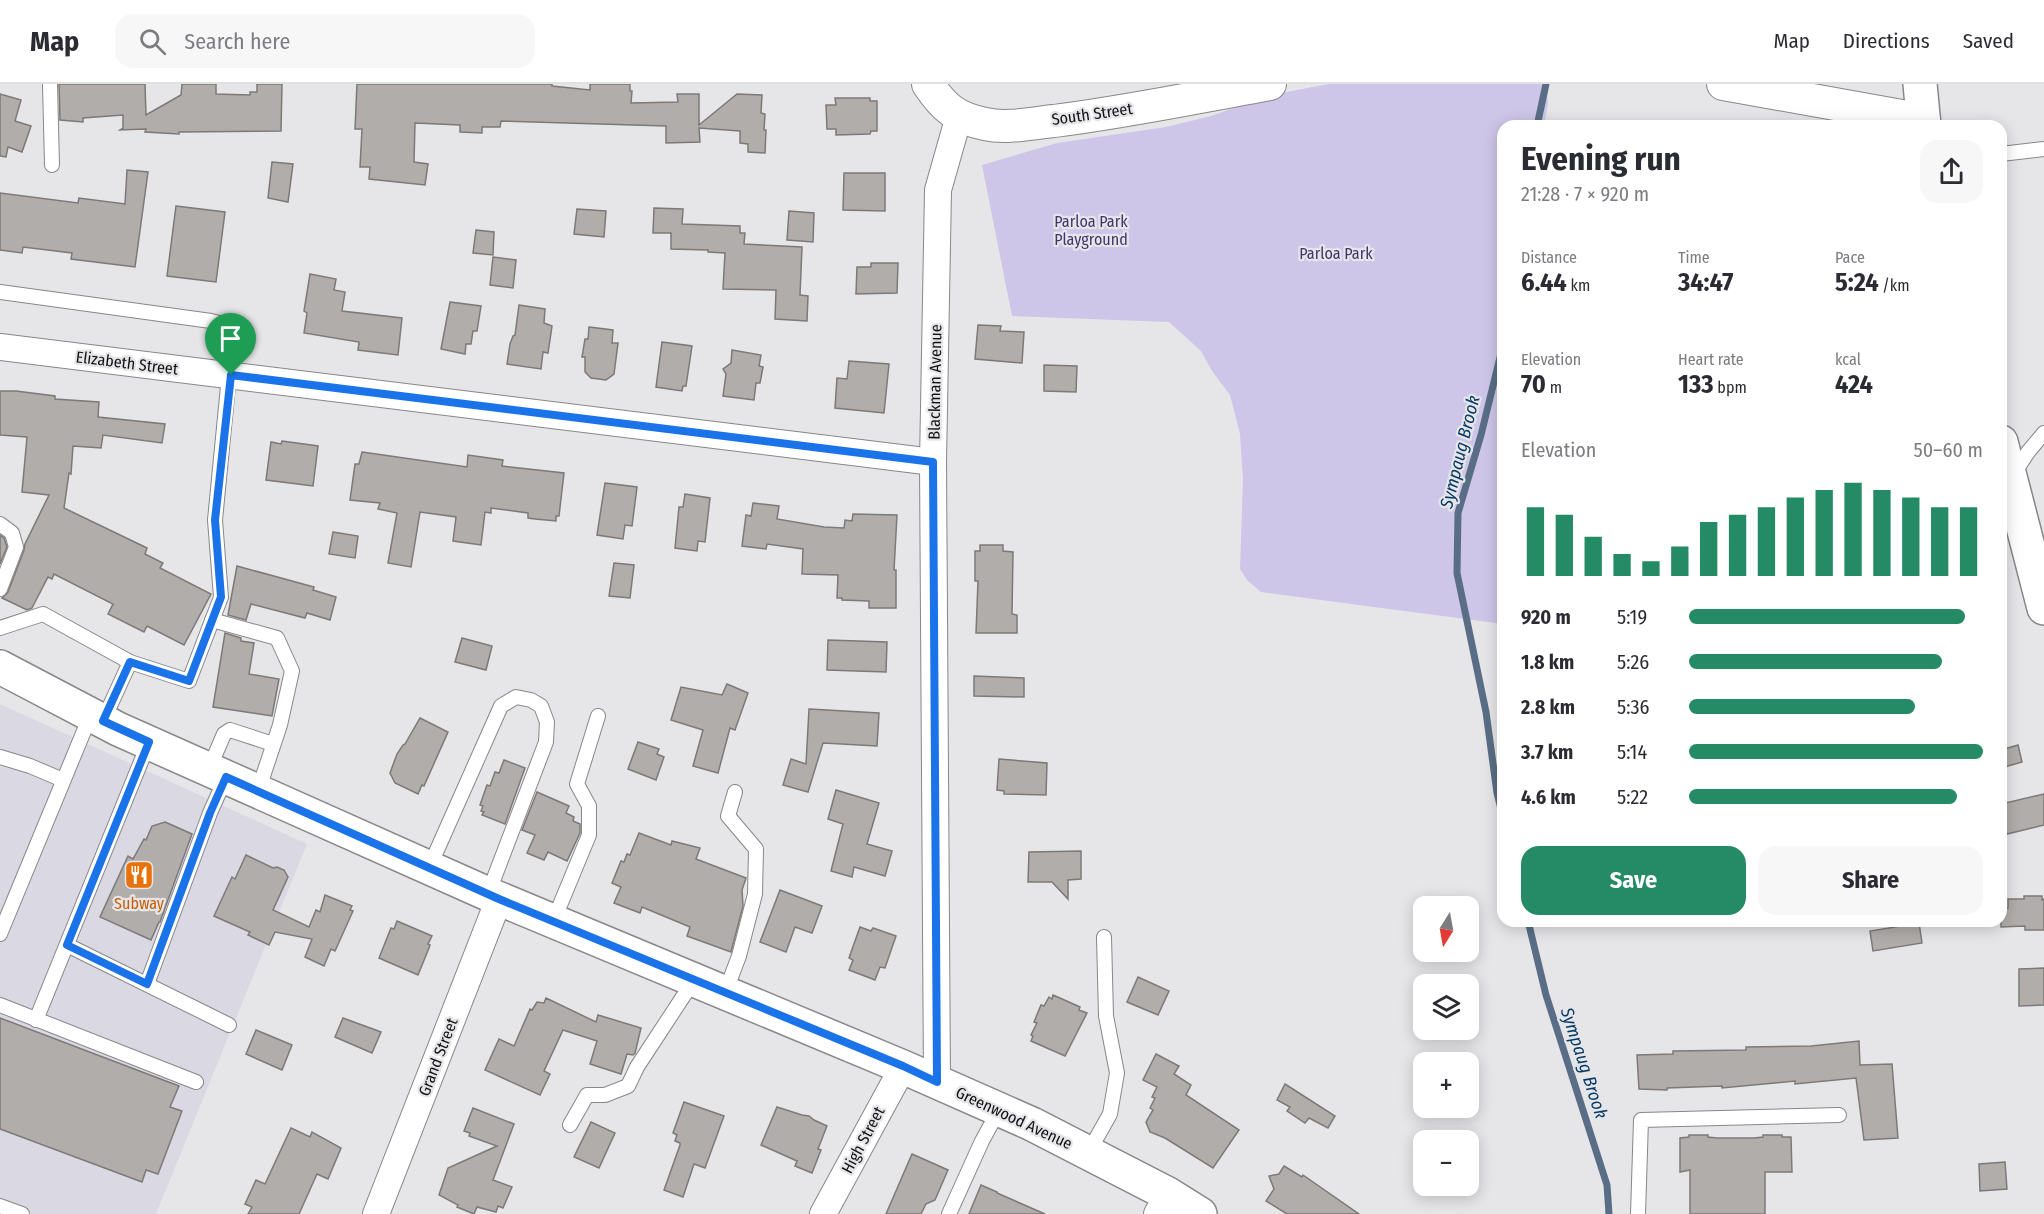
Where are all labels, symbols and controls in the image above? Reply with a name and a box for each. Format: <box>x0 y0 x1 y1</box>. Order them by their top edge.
search box <box>115 14 535 68</box>
text: Map <box>30 25 79 58</box>
icon: search <box>136 25 169 58</box>
text: Search here <box>184 28 290 55</box>
text: Map <box>1773 28 1810 54</box>
text: Directions <box>1843 28 1930 54</box>
text: Saved <box>1963 28 2014 54</box>
street label: South Street <box>1050 99 1134 129</box>
text: Evening run <box>1521 139 1681 179</box>
button: share <box>1920 140 1983 203</box>
text: 21:28 · 7 × 920 m <box>1521 182 1649 206</box>
park label: Parloa Park Playground <box>1054 212 1128 249</box>
park label: Parloa Park <box>1299 244 1373 263</box>
text: Distance <box>1521 248 1577 267</box>
text: Time <box>1678 248 1710 267</box>
text: Pace <box>1835 248 1865 267</box>
text: 6.44 <box>1521 267 1567 298</box>
text: 34:47 <box>1678 267 1733 298</box>
text: 5:24 <box>1835 267 1879 298</box>
text: km <box>1567 276 1590 295</box>
text: /km <box>1879 276 1910 295</box>
pin <box>205 313 256 375</box>
icon: arrive <box>214 322 247 355</box>
street label: Blackman Avenue <box>924 324 946 440</box>
street label: Elizabeth Street <box>75 347 180 379</box>
text: Elevation <box>1521 350 1581 369</box>
text: Heart rate <box>1678 350 1744 369</box>
text: kcal <box>1835 350 1861 369</box>
text: 70 <box>1521 369 1546 400</box>
text: 133 <box>1678 369 1714 400</box>
text: 424 <box>1835 369 1873 400</box>
text: m <box>1546 378 1562 397</box>
text: bpm <box>1714 378 1747 397</box>
water label: Sympaug Brook <box>1435 393 1485 512</box>
text: Elevation <box>1521 438 1596 462</box>
text: 50–60 m <box>1914 438 1983 462</box>
text: 920 m <box>1521 605 1571 629</box>
text: 5:19 <box>1617 605 1647 629</box>
text: 1.8 km <box>1521 650 1574 674</box>
text: 5:26 <box>1617 650 1649 674</box>
text: 2.8 km <box>1521 695 1575 719</box>
text: 5:36 <box>1617 695 1650 719</box>
text: 3.7 km <box>1521 740 1573 764</box>
text: 5:14 <box>1617 740 1647 764</box>
text: 4.6 km <box>1521 785 1576 809</box>
text: 5:22 <box>1617 785 1648 809</box>
button: Save <box>1521 846 1746 915</box>
button: Share <box>1758 846 1983 915</box>
restaurant icon: Subway <box>123 859 155 891</box>
place label: Subway <box>114 894 165 913</box>
north arrow <box>1413 896 1479 962</box>
map controls <box>1413 896 1479 1196</box>
button: layers <box>1413 974 1479 1040</box>
water label: Sympaug Brook <box>1555 1004 1612 1121</box>
street label: Grand Street <box>414 1015 462 1099</box>
button: + <box>1413 1052 1479 1118</box>
street label: Greenwood Avenue <box>953 1083 1075 1153</box>
street label: High Street <box>838 1103 889 1177</box>
button: − <box>1413 1130 1479 1196</box>

